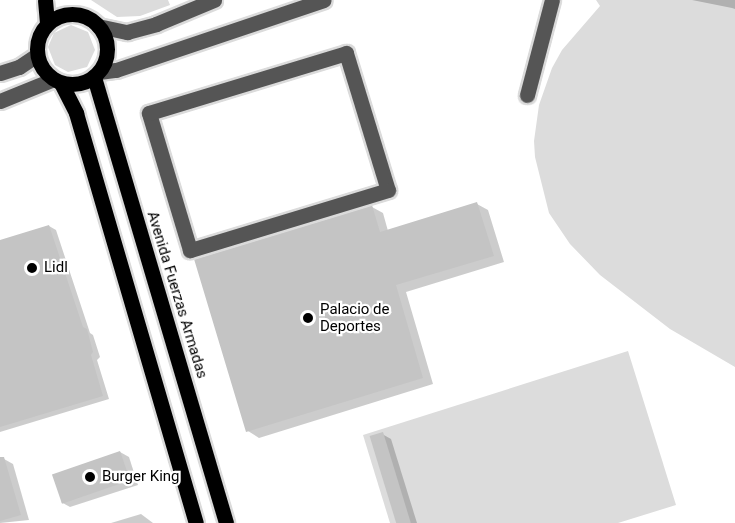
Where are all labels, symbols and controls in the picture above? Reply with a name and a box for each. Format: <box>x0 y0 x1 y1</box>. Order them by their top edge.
street label: Avenida Fuerzas Armadas <box>143 209 211 381</box>
place label: Lidl <box>44 259 68 277</box>
marker: Lidl <box>25 261 39 275</box>
place label: Palacio de Deportes <box>320 300 390 335</box>
marker: Palacio de Deportes <box>301 311 315 325</box>
place label: Burger King <box>102 468 180 486</box>
marker: Burger King <box>83 470 97 484</box>

